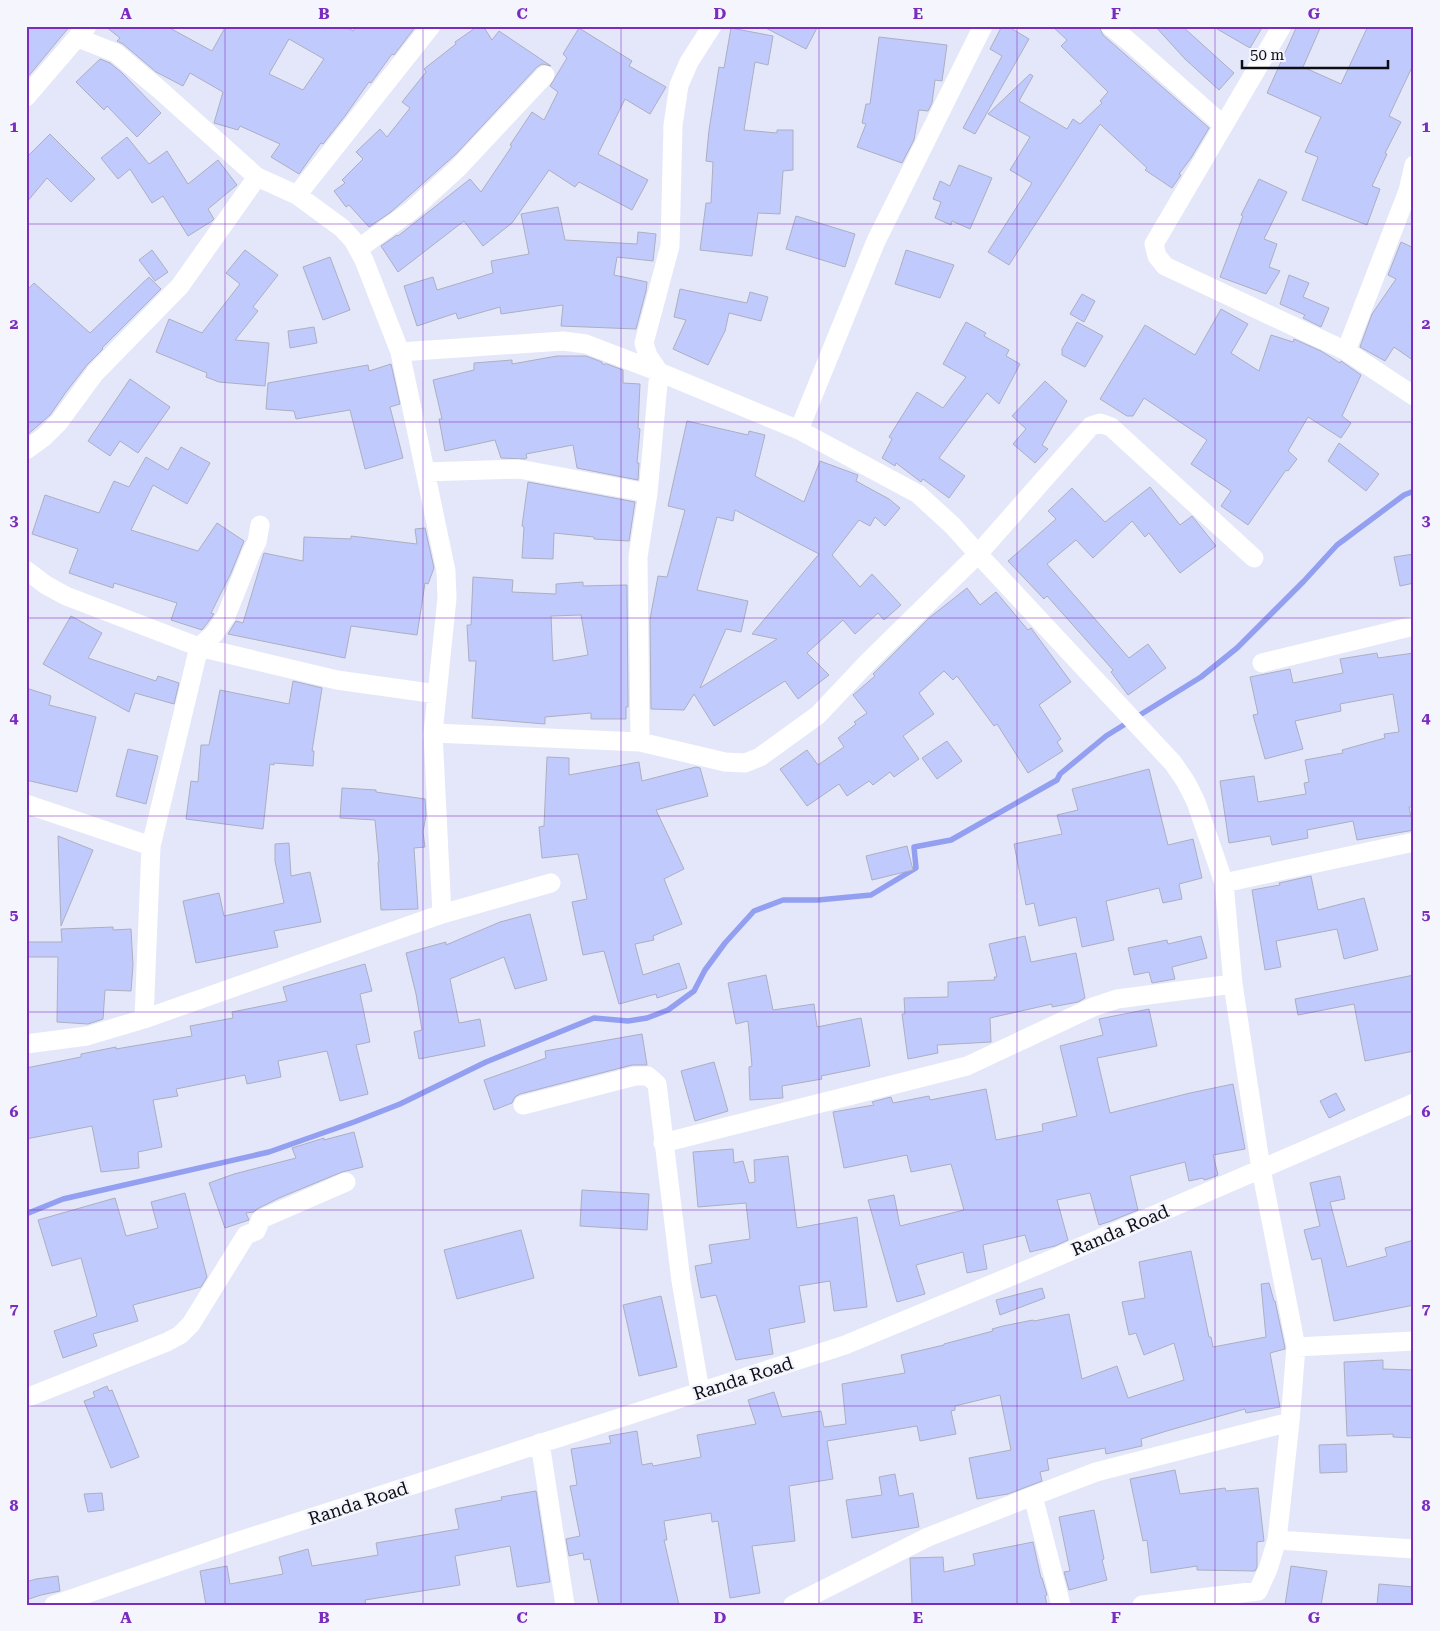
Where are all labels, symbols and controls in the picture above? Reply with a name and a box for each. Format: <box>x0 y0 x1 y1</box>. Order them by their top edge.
text: A <box>120 4 132 23</box>
text: B <box>318 4 330 23</box>
text: C <box>516 4 528 23</box>
text: D <box>714 4 727 23</box>
text: E <box>913 4 923 23</box>
text: F <box>1111 4 1121 23</box>
text: G <box>1308 4 1321 23</box>
scale bar <box>1242 38 1389 70</box>
text: 50 m <box>1250 46 1285 64</box>
text: 1 <box>10 117 19 136</box>
text: 1 <box>1422 117 1431 136</box>
text: 2 <box>10 314 19 333</box>
text: 2 <box>1422 314 1431 333</box>
text: 3 <box>10 511 19 530</box>
text: 3 <box>1422 511 1431 530</box>
text: 4 <box>10 708 19 727</box>
text: 4 <box>1422 708 1431 727</box>
text: 5 <box>10 905 19 924</box>
text: 5 <box>1422 905 1431 924</box>
text: 6 <box>10 1102 19 1121</box>
text: 6 <box>1422 1102 1431 1121</box>
street label: Randa Road <box>1068 1200 1172 1260</box>
text: 7 <box>10 1299 19 1318</box>
text: 7 <box>1422 1299 1431 1318</box>
street label: Randa Road <box>690 1352 796 1404</box>
street label: Randa Road <box>305 1477 411 1529</box>
text: 8 <box>10 1496 19 1515</box>
text: 8 <box>1422 1496 1431 1515</box>
text: A <box>120 1608 132 1627</box>
text: B <box>318 1608 330 1627</box>
text: C <box>516 1608 528 1627</box>
text: D <box>714 1608 727 1627</box>
text: E <box>913 1608 923 1627</box>
text: F <box>1111 1608 1121 1627</box>
text: G <box>1308 1608 1321 1627</box>

